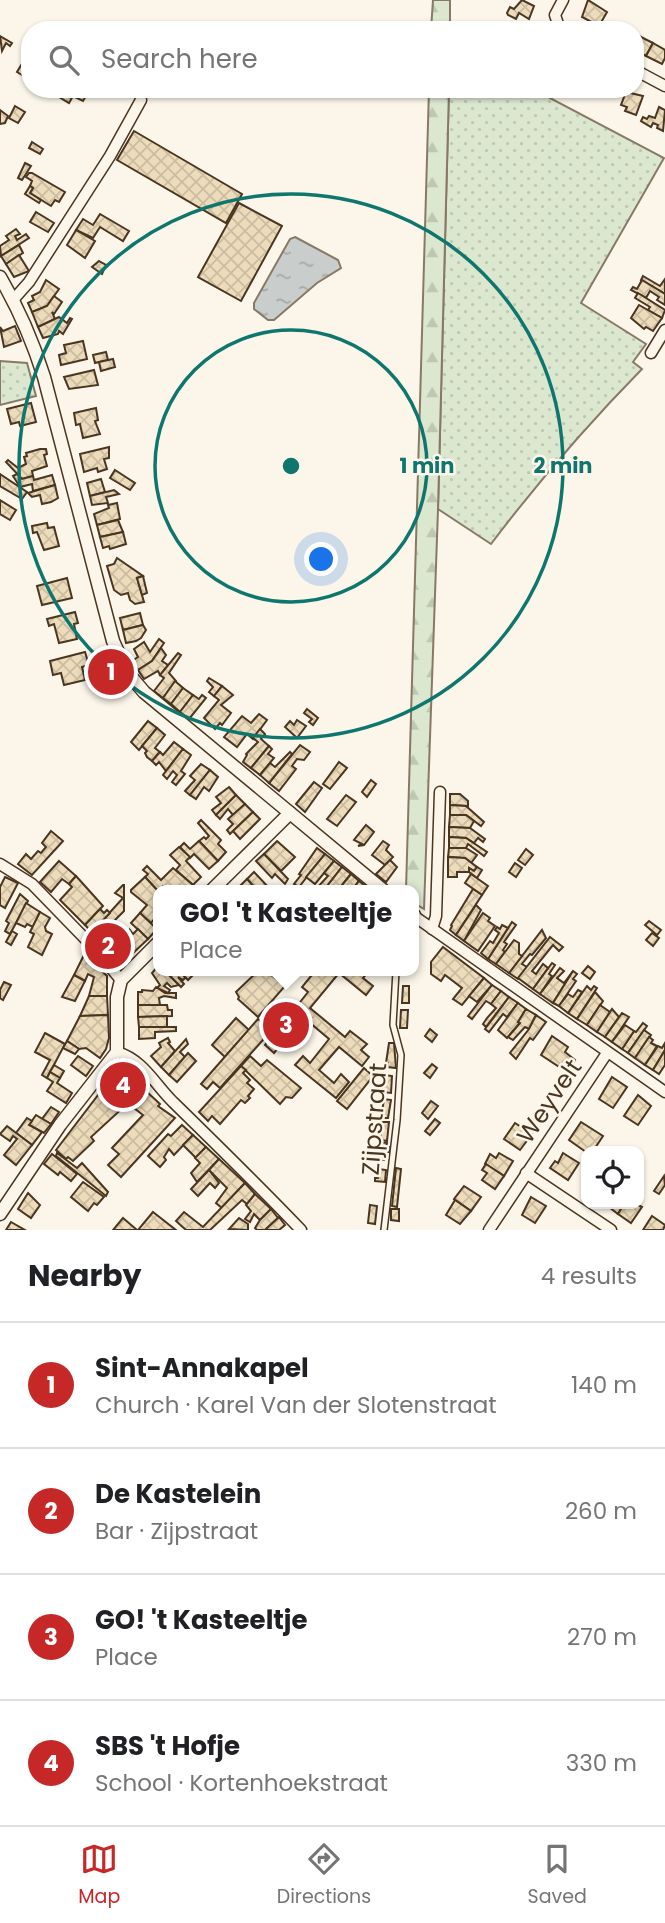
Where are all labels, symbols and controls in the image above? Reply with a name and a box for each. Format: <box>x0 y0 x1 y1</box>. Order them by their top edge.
search box <box>21 21 644 98</box>
icon: search <box>45 41 83 79</box>
text: Search here <box>101 41 258 77</box>
text: 1 min <box>400 451 454 480</box>
text: 2 min <box>533 451 593 480</box>
centre of rings <box>279 454 303 478</box>
your location <box>304 542 338 576</box>
pin: 1 <box>88 646 134 698</box>
popup <box>153 885 419 976</box>
text: GO! 't Kasteeltje <box>180 895 392 931</box>
pin: 2 <box>85 920 131 972</box>
text: Place <box>180 934 242 966</box>
pin: 3 <box>263 999 309 1051</box>
street label: Weyvelt <box>509 1052 589 1150</box>
pin: 4 <box>100 1059 146 1111</box>
street label: Zijpstraat <box>354 1062 394 1176</box>
map controls <box>581 1146 644 1209</box>
button: locate <box>581 1146 644 1209</box>
text: Nearby <box>28 1254 142 1297</box>
text: 4 results <box>541 1260 637 1292</box>
text: Sint-Annakapel <box>95 1350 309 1386</box>
text: 1 <box>47 1369 55 1401</box>
text: 140 m <box>571 1369 637 1401</box>
text: Church · Karel Van der Slotenstraat <box>95 1389 497 1421</box>
text: De Kastelein <box>95 1476 261 1512</box>
text: 2 <box>44 1495 58 1527</box>
text: 260 m <box>565 1495 637 1527</box>
text: Bar · Zijpstraat <box>95 1515 258 1547</box>
text: GO! 't Kasteeltje <box>95 1602 308 1638</box>
text: 3 <box>44 1621 58 1653</box>
text: 270 m <box>567 1621 637 1653</box>
text: Place <box>95 1641 158 1673</box>
text: SBS 't Hofje <box>95 1728 240 1764</box>
text: 4 <box>43 1747 59 1779</box>
text: 330 m <box>566 1747 637 1779</box>
text: School · Kortenhoekstraat <box>95 1767 388 1799</box>
tab: Map <box>78 1840 120 1911</box>
tab: Directions <box>277 1840 371 1911</box>
tab: Saved <box>528 1840 587 1911</box>

